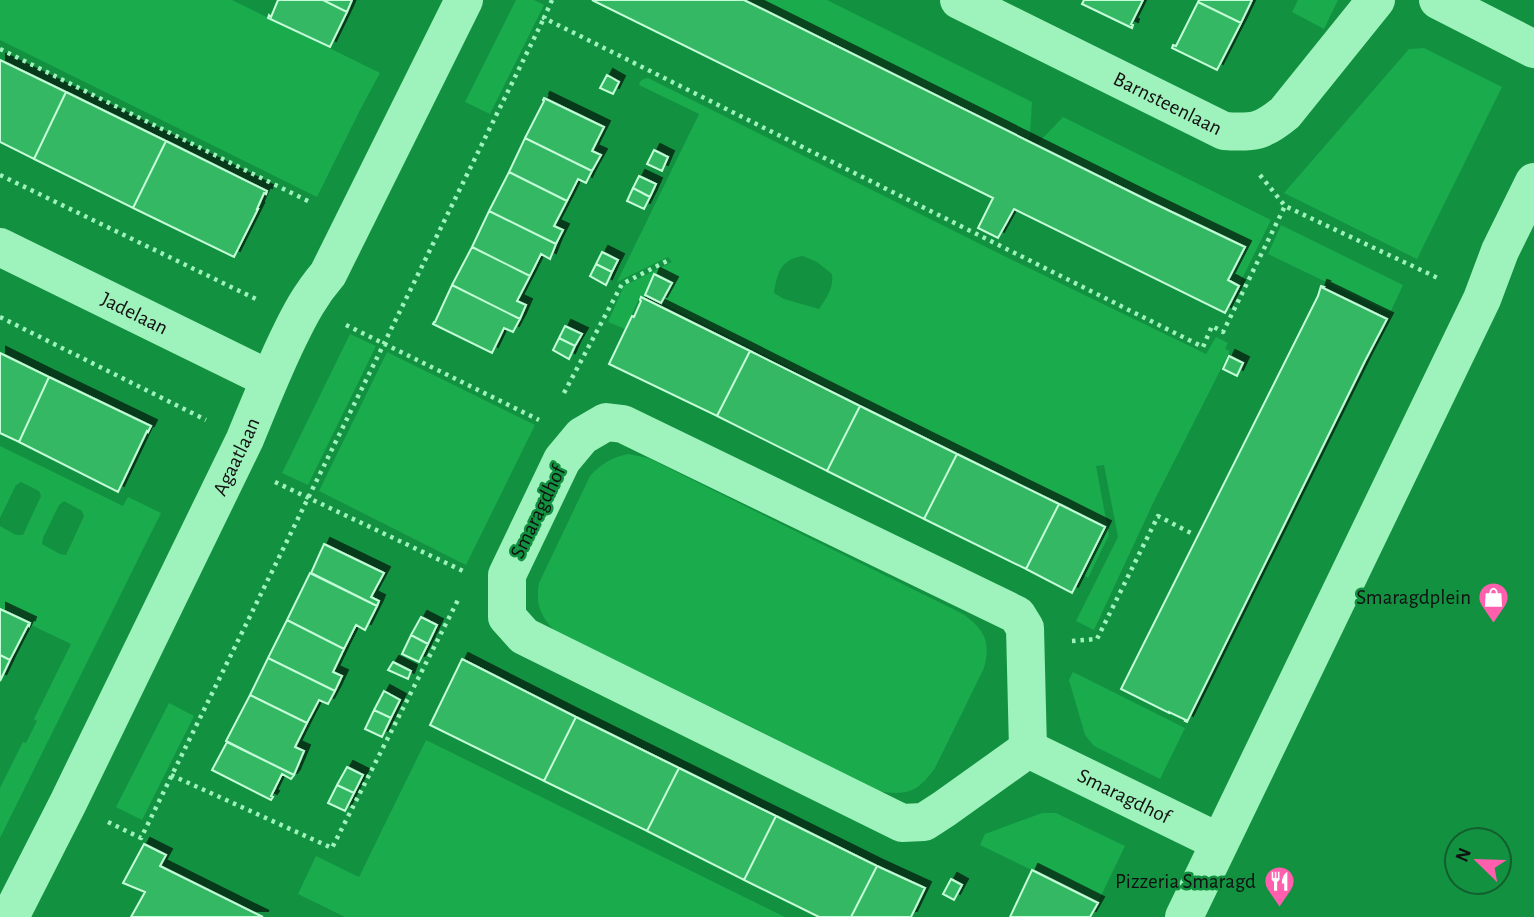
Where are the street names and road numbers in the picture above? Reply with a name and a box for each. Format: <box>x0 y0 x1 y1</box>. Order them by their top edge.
street label: Barnsteenlaan <box>1110 68 1225 139</box>
street label: Jadelaan <box>98 288 171 338</box>
street label: Agaatlaan <box>209 414 263 499</box>
street label: Smaragdhof <box>507 461 570 562</box>
street label: Smaragdhof <box>1074 764 1175 828</box>

